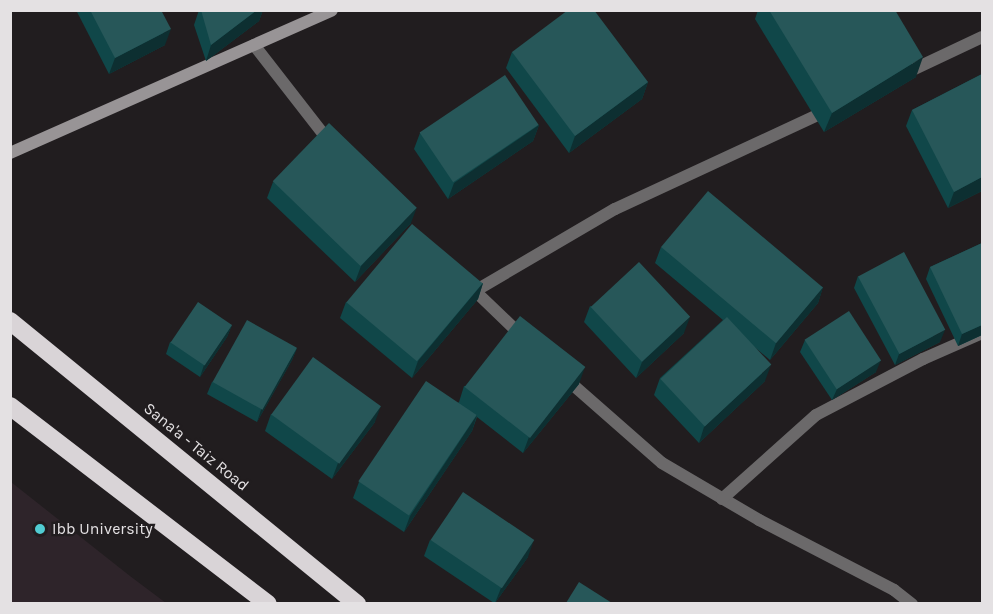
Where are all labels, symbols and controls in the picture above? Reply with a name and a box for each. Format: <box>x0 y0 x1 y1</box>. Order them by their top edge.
street label: Sana'a - Taiz Road <box>140 399 252 495</box>
place label: Ibb University <box>52 519 153 539</box>
marker: Ibb University <box>33 522 47 536</box>

